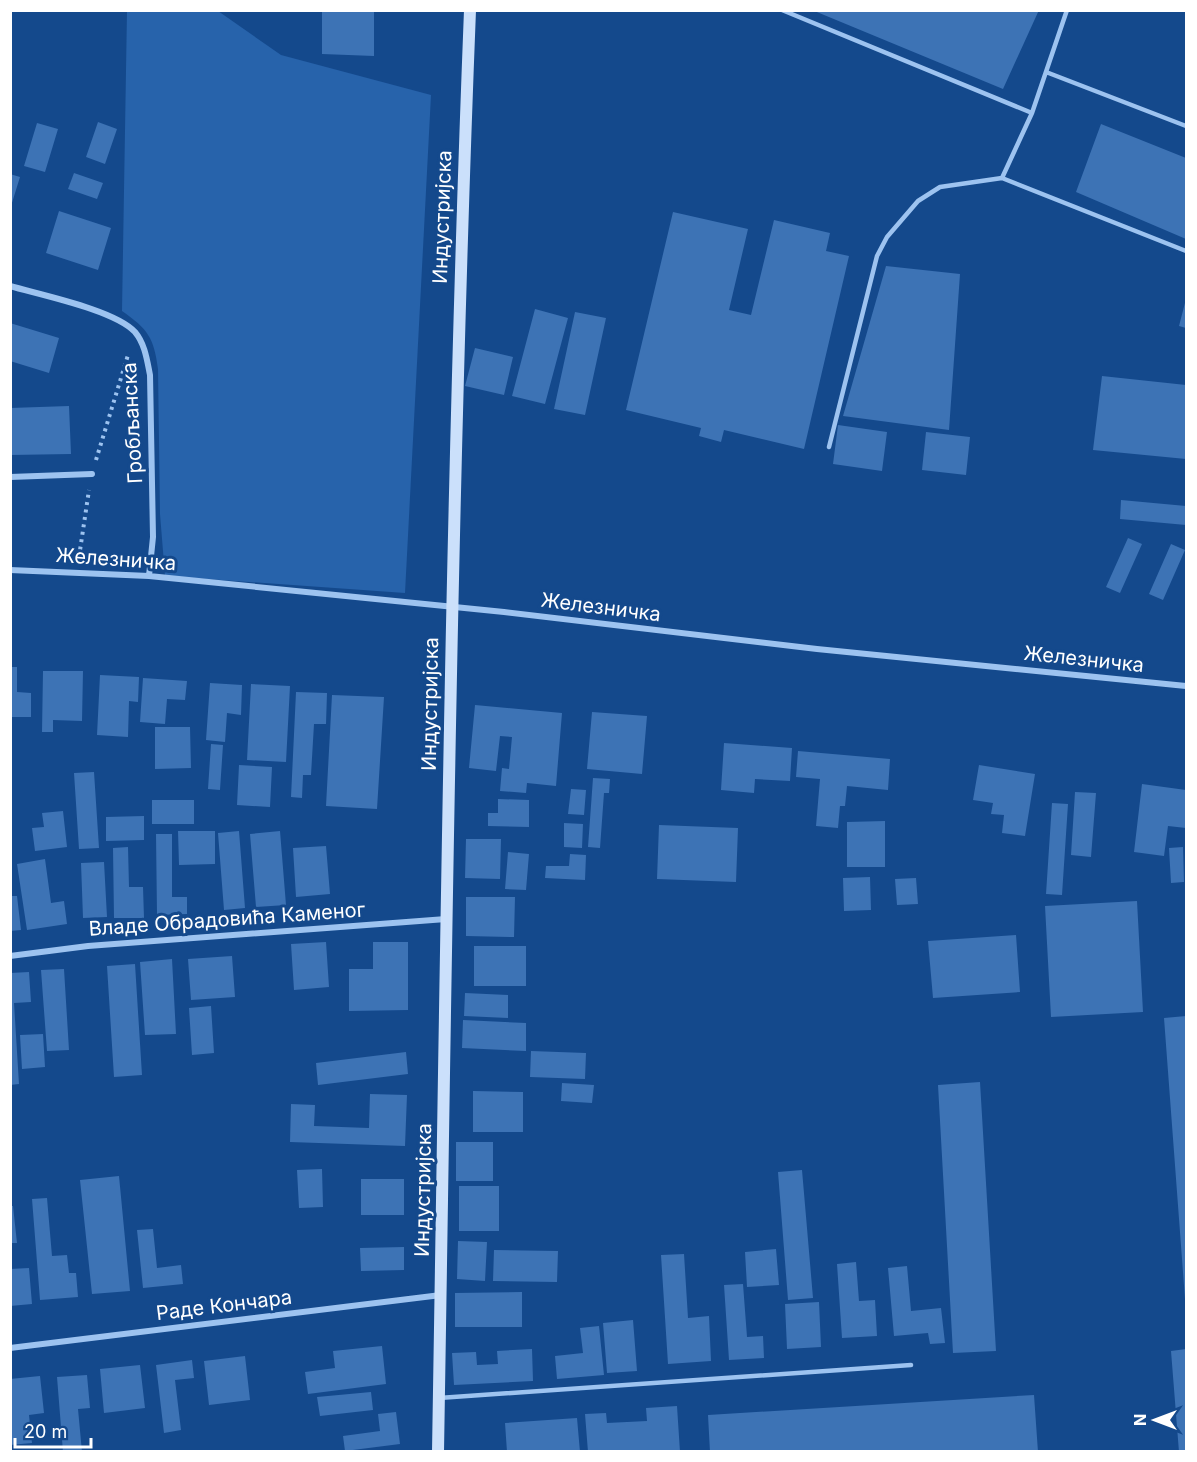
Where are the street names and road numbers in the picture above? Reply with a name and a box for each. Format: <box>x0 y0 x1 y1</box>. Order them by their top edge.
street label: Индустријска <box>428 150 456 284</box>
street label: Гробљанска <box>117 362 147 484</box>
street label: Железничка <box>55 543 177 575</box>
street label: Железничка <box>540 588 662 626</box>
street label: Индустријска <box>417 637 443 771</box>
street label: Железничка <box>1023 641 1145 677</box>
street label: Владе Обрадовића Каменог <box>88 897 366 941</box>
street label: Индустријска <box>410 1123 436 1257</box>
street label: Раде Кончара <box>155 1285 293 1325</box>

